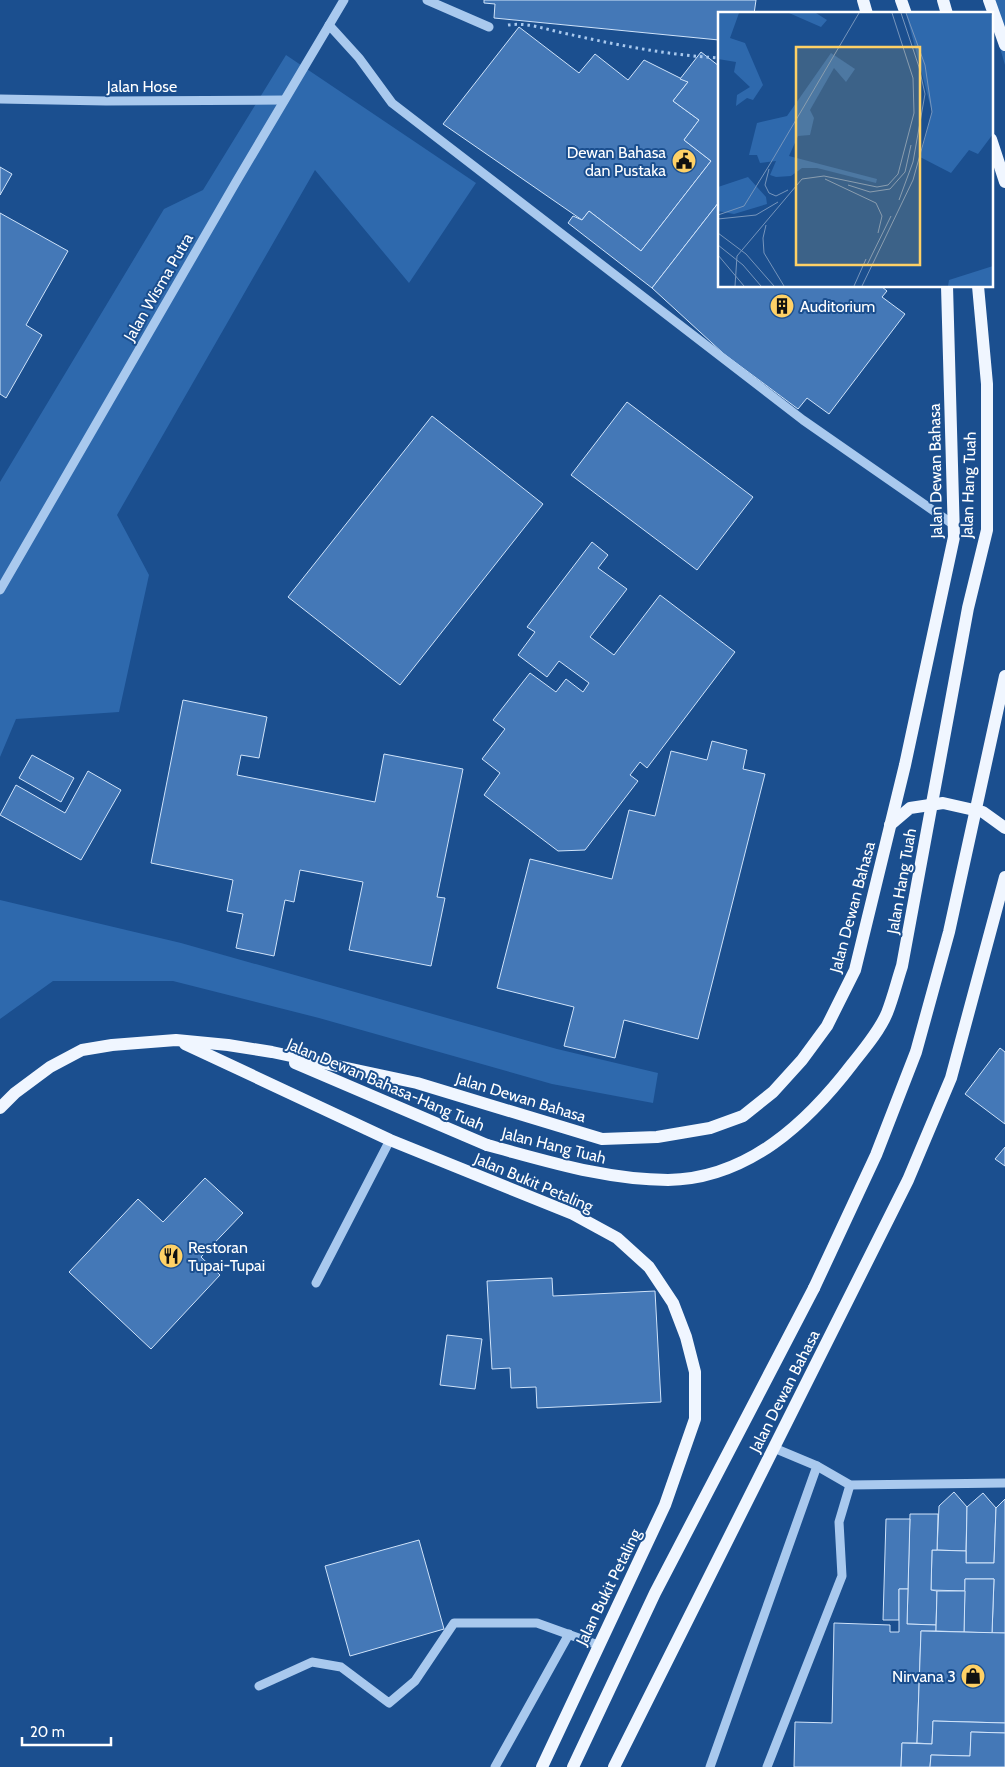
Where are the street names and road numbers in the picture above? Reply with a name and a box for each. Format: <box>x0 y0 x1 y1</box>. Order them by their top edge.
street label: Jalan Hose <box>106 77 177 96</box>
street label: Jalan Wisma Putra <box>119 230 197 345</box>
street label: Jalan Dewan Bahasa <box>925 403 946 540</box>
street label: Jalan Hang Tuah <box>957 431 980 540</box>
street label: Jalan Hang Tuah <box>883 827 920 936</box>
street label: Jalan Dewan Bahasa <box>826 839 879 976</box>
street label: Jalan Dewan Bahasa-Hang Tuah <box>283 1034 488 1135</box>
street label: Jalan Dewan Bahasa <box>453 1068 588 1126</box>
street label: Jalan Hang Tuah <box>499 1123 608 1168</box>
street label: Jalan Bukit Petaling <box>471 1148 597 1216</box>
street label: Jalan Dewan Bahasa <box>745 1327 824 1457</box>
street label: Jalan Bukit Petaling <box>572 1525 645 1649</box>

